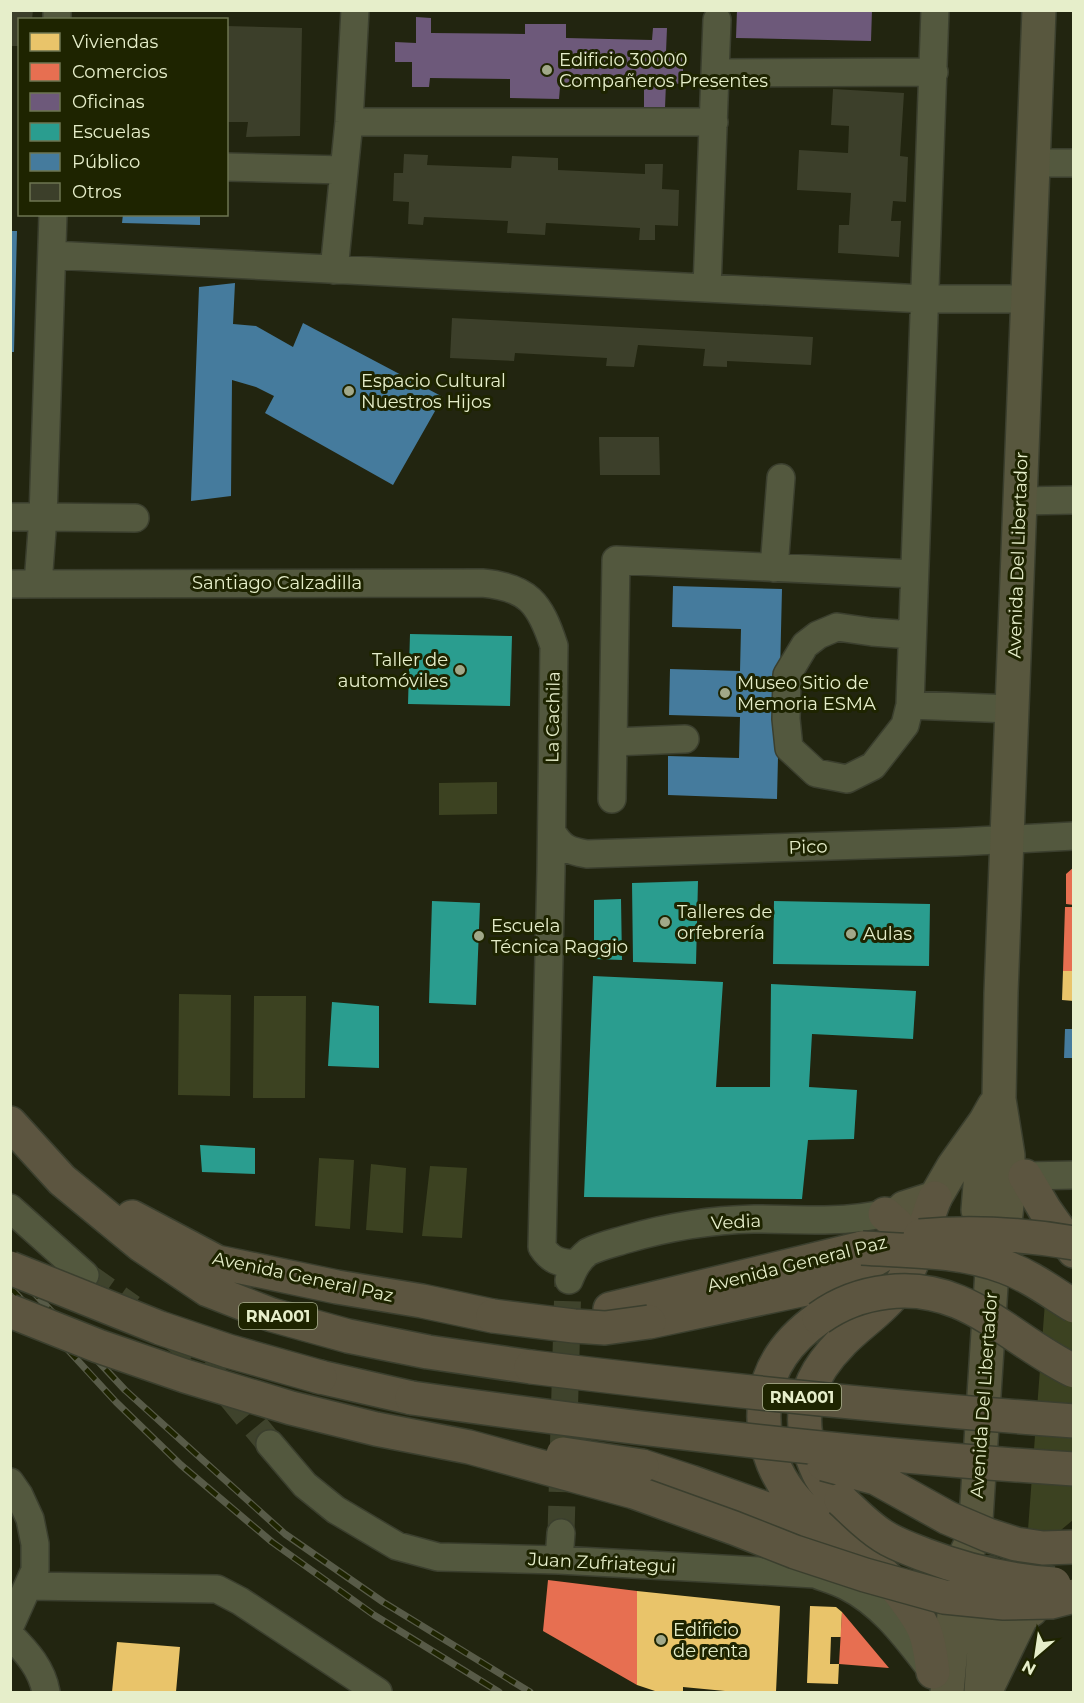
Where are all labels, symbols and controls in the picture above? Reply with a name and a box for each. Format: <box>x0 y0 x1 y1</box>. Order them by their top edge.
legend <box>18 18 228 216</box>
text: Viviendas <box>72 31 159 53</box>
place label: Edificio 30000 Compañeros Presentes <box>559 49 768 92</box>
text: Comercios <box>72 61 168 83</box>
marker: Edificio 30000 Compañeros Presentes <box>540 63 554 77</box>
text: Oficinas <box>72 91 145 113</box>
text: Escuelas <box>72 121 150 143</box>
text: Público <box>72 151 140 173</box>
text: Otros <box>72 181 122 203</box>
place label: Espacio Cultural Nuestros Hijos <box>361 370 506 413</box>
marker: Espacio Cultural Nuestros Hijos <box>342 384 356 398</box>
street label: Avenida Del Libertador <box>1003 451 1033 659</box>
street label: Santiago Calzadilla <box>192 572 362 594</box>
place label: Taller de automóviles <box>338 649 448 692</box>
marker: Taller de automóviles <box>453 663 467 677</box>
street label: La Cachila <box>541 671 565 763</box>
place label: Museo Sitio de Memoria ESMA <box>737 672 876 715</box>
marker: Museo Sitio de Memoria ESMA <box>718 686 732 700</box>
street label: Pico <box>788 835 828 859</box>
place label: Talleres de orfebrería <box>677 901 773 944</box>
place label: Escuela Técnica Raggio <box>491 915 628 958</box>
marker: Talleres de orfebrería <box>658 915 672 929</box>
place label: Aulas <box>863 923 912 945</box>
marker: Aulas <box>844 927 858 941</box>
marker: Escuela Técnica Raggio <box>472 929 486 943</box>
street label: Vedia <box>710 1210 762 1234</box>
street label: Avenida General Paz <box>705 1231 889 1297</box>
street label: Avenida General Paz <box>211 1247 395 1307</box>
street label: Avenida Del Libertador <box>966 1291 1002 1499</box>
road number: RNA001 <box>239 1303 317 1329</box>
road number: RNA001 <box>763 1384 841 1410</box>
street label: Juan Zufriategui <box>527 1548 676 1578</box>
place label: Edificio de renta <box>673 1619 748 1662</box>
north arrow <box>1006 1625 1066 1685</box>
marker: Edificio de renta <box>654 1633 668 1647</box>
text: N <box>1019 1656 1039 1679</box>

